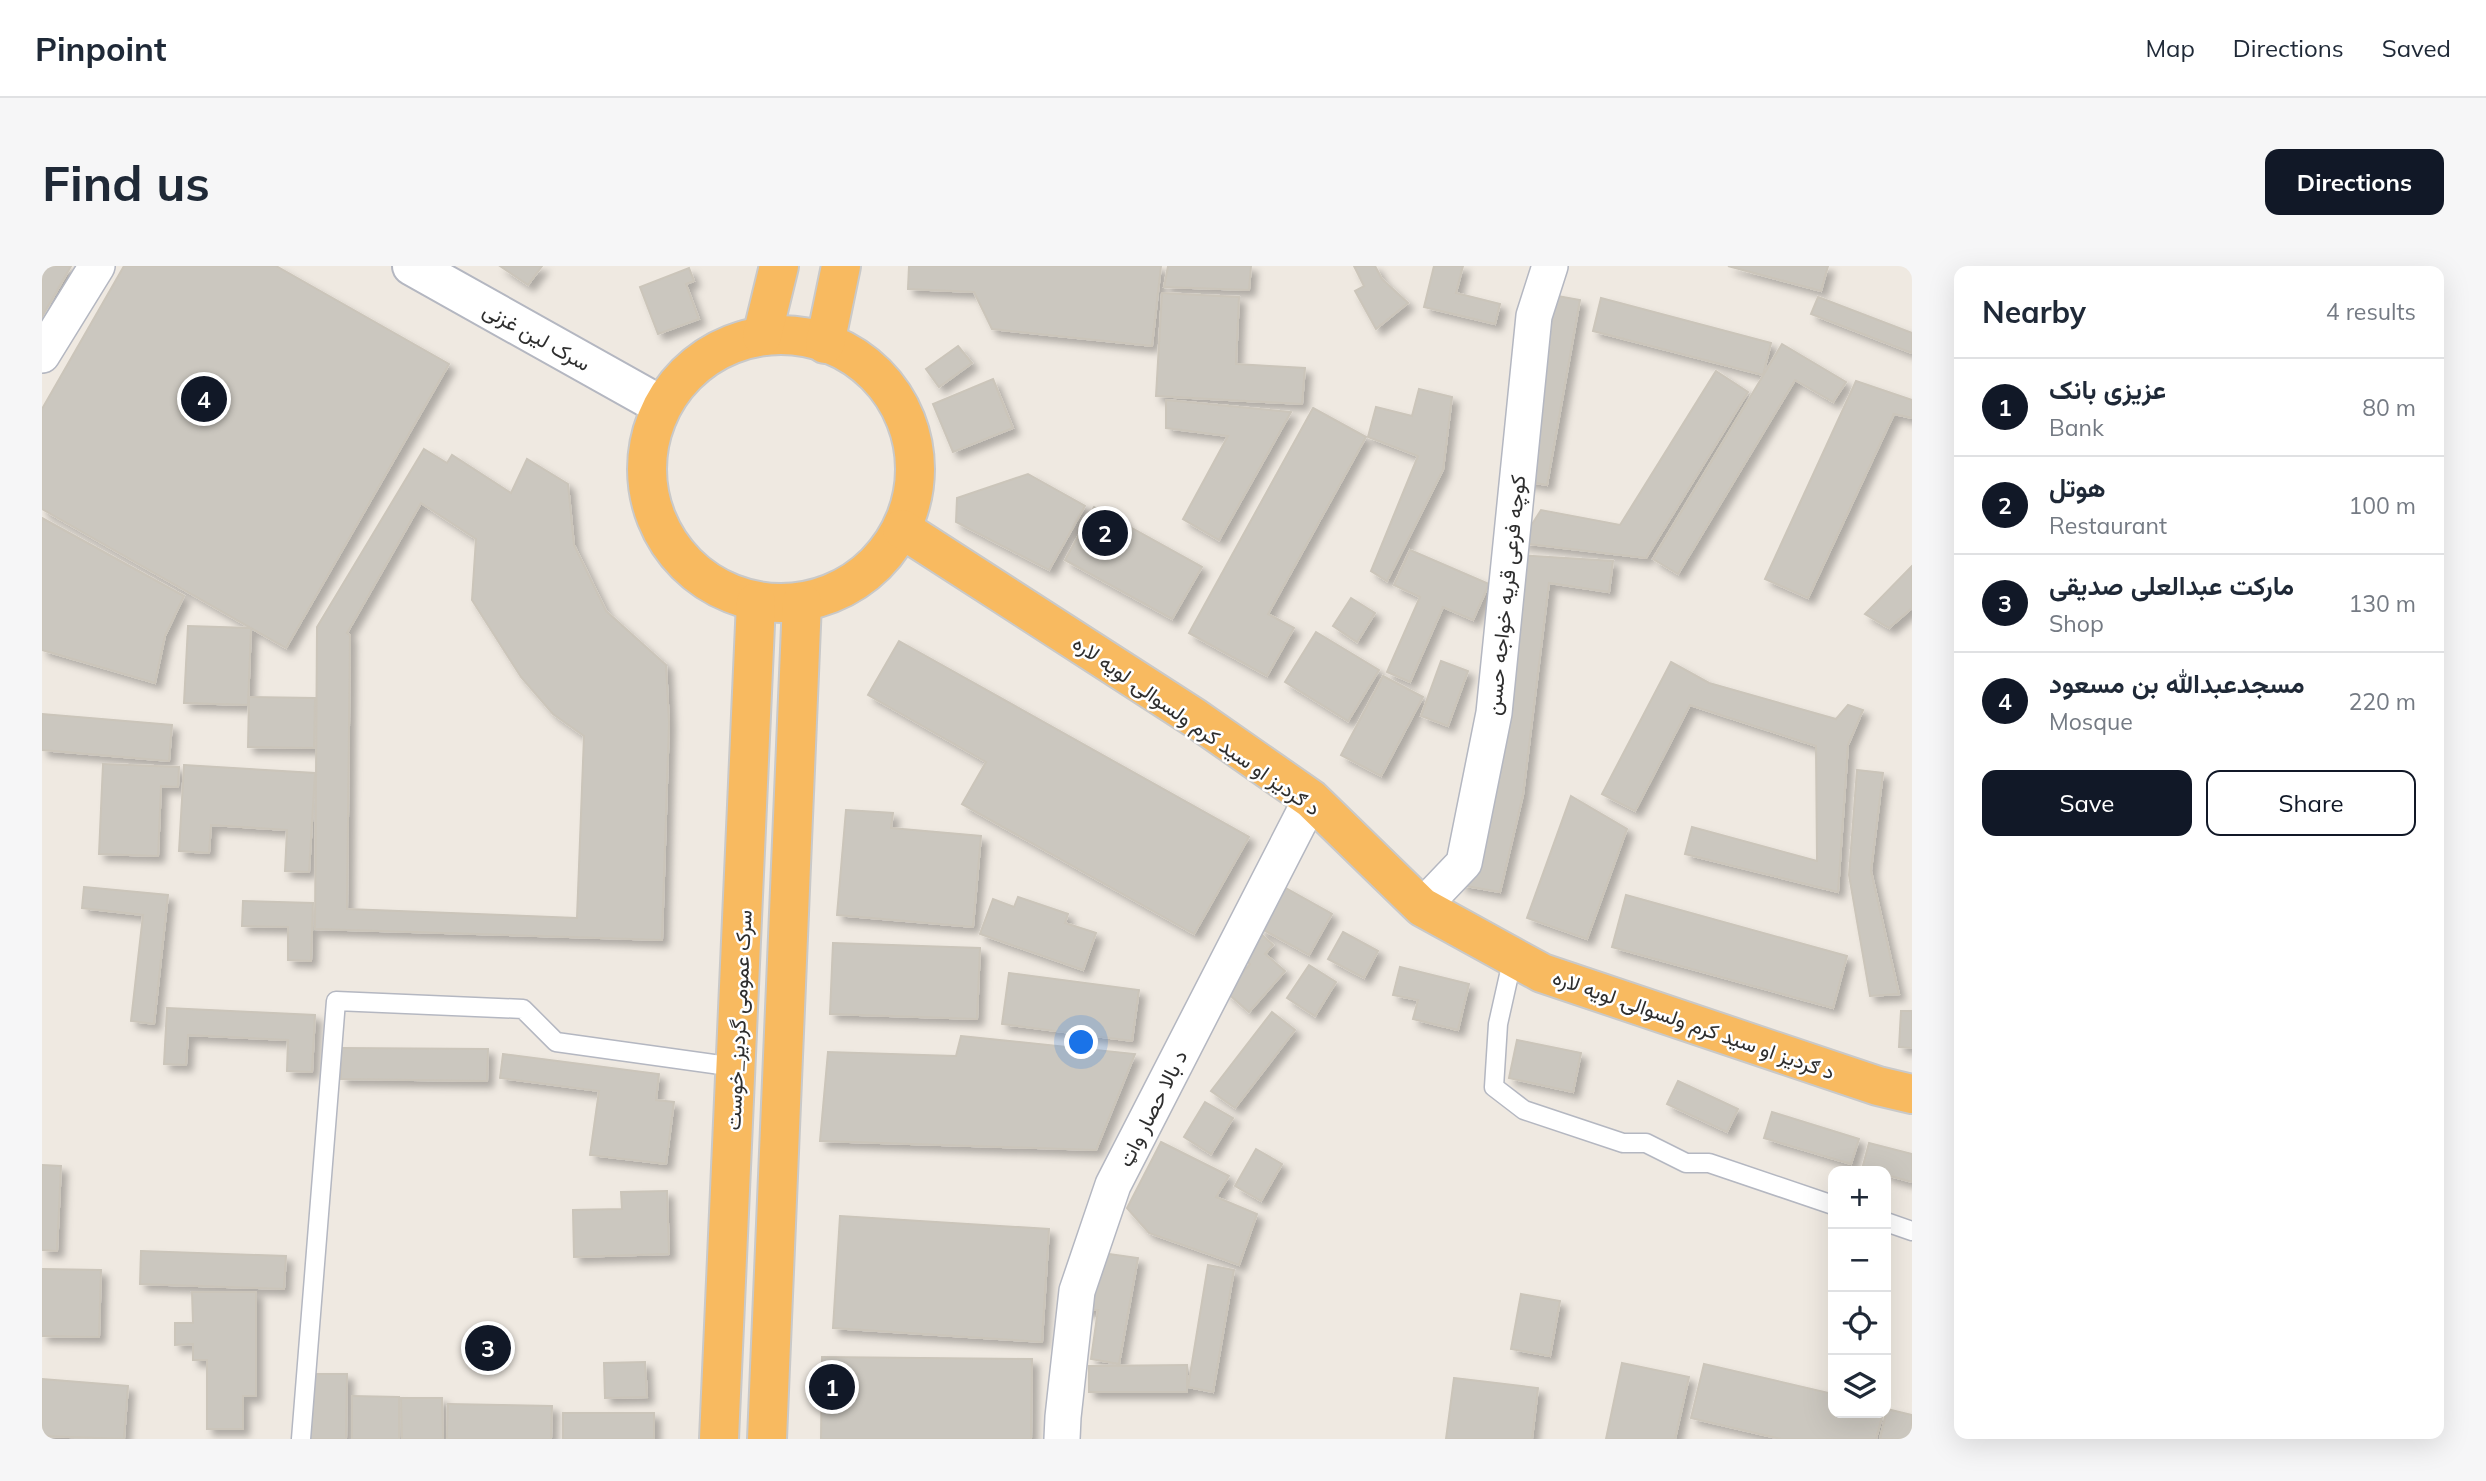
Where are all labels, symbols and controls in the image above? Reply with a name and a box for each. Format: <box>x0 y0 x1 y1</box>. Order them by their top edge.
text: Pinpoint <box>35 28 167 69</box>
text: Map <box>2145 33 2195 63</box>
text: Directions <box>2233 33 2344 63</box>
text: Saved <box>2382 33 2451 63</box>
button: Directions <box>2265 149 2444 215</box>
text: Find us <box>42 152 210 213</box>
text: Nearby <box>1982 293 2086 331</box>
street label: سرک لین غزنی <box>478 296 595 377</box>
text: 4 results <box>2326 297 2416 326</box>
pin: 4 <box>181 373 227 425</box>
text: عزیزی بانک <box>2049 373 2166 406</box>
text: 1 <box>1998 393 2012 422</box>
text: 80 m <box>2362 393 2416 422</box>
text: Bank <box>2049 413 2104 442</box>
text: هوتل <box>2049 471 2106 504</box>
street label: کوچه فرعی قریه خواجه حسن <box>1479 474 1533 717</box>
text: 2 <box>1998 491 2012 520</box>
text: 100 m <box>2348 491 2416 520</box>
pin: 2 <box>1082 507 1128 559</box>
text: Restaurant <box>2049 511 2167 540</box>
text: مارکت عبدالعلی صدیقی <box>2049 569 2294 602</box>
text: 3 <box>1998 589 2012 618</box>
text: 130 m <box>2348 589 2416 618</box>
text: Shop <box>2049 609 2104 638</box>
street label: د ګردیز او سید کرم ولسوالۍ لویه لاره <box>1067 629 1326 822</box>
text: مسجدعبدالله بن مسعود <box>2049 667 2305 700</box>
text: 4 <box>1998 687 2012 716</box>
text: 220 m <box>2348 687 2416 716</box>
text: Mosque <box>2049 707 2133 736</box>
button: Save <box>1982 770 2192 836</box>
button: Share <box>2206 770 2416 836</box>
street label: سرک عمومی گردیز_خوست <box>719 909 758 1131</box>
street label: د ګردیز او سید کرم ولسوالۍ لویه لاره <box>1549 963 1838 1086</box>
your location <box>1064 1025 1098 1059</box>
street label: د بالا حصار واټ <box>1111 1045 1193 1171</box>
map controls <box>1828 1166 1891 1418</box>
button: + <box>1828 1166 1891 1229</box>
button: − <box>1828 1229 1891 1292</box>
button: locate <box>1828 1292 1891 1355</box>
pin: 3 <box>465 1322 511 1374</box>
button: layers <box>1828 1355 1891 1418</box>
pin: 1 <box>809 1361 855 1413</box>

